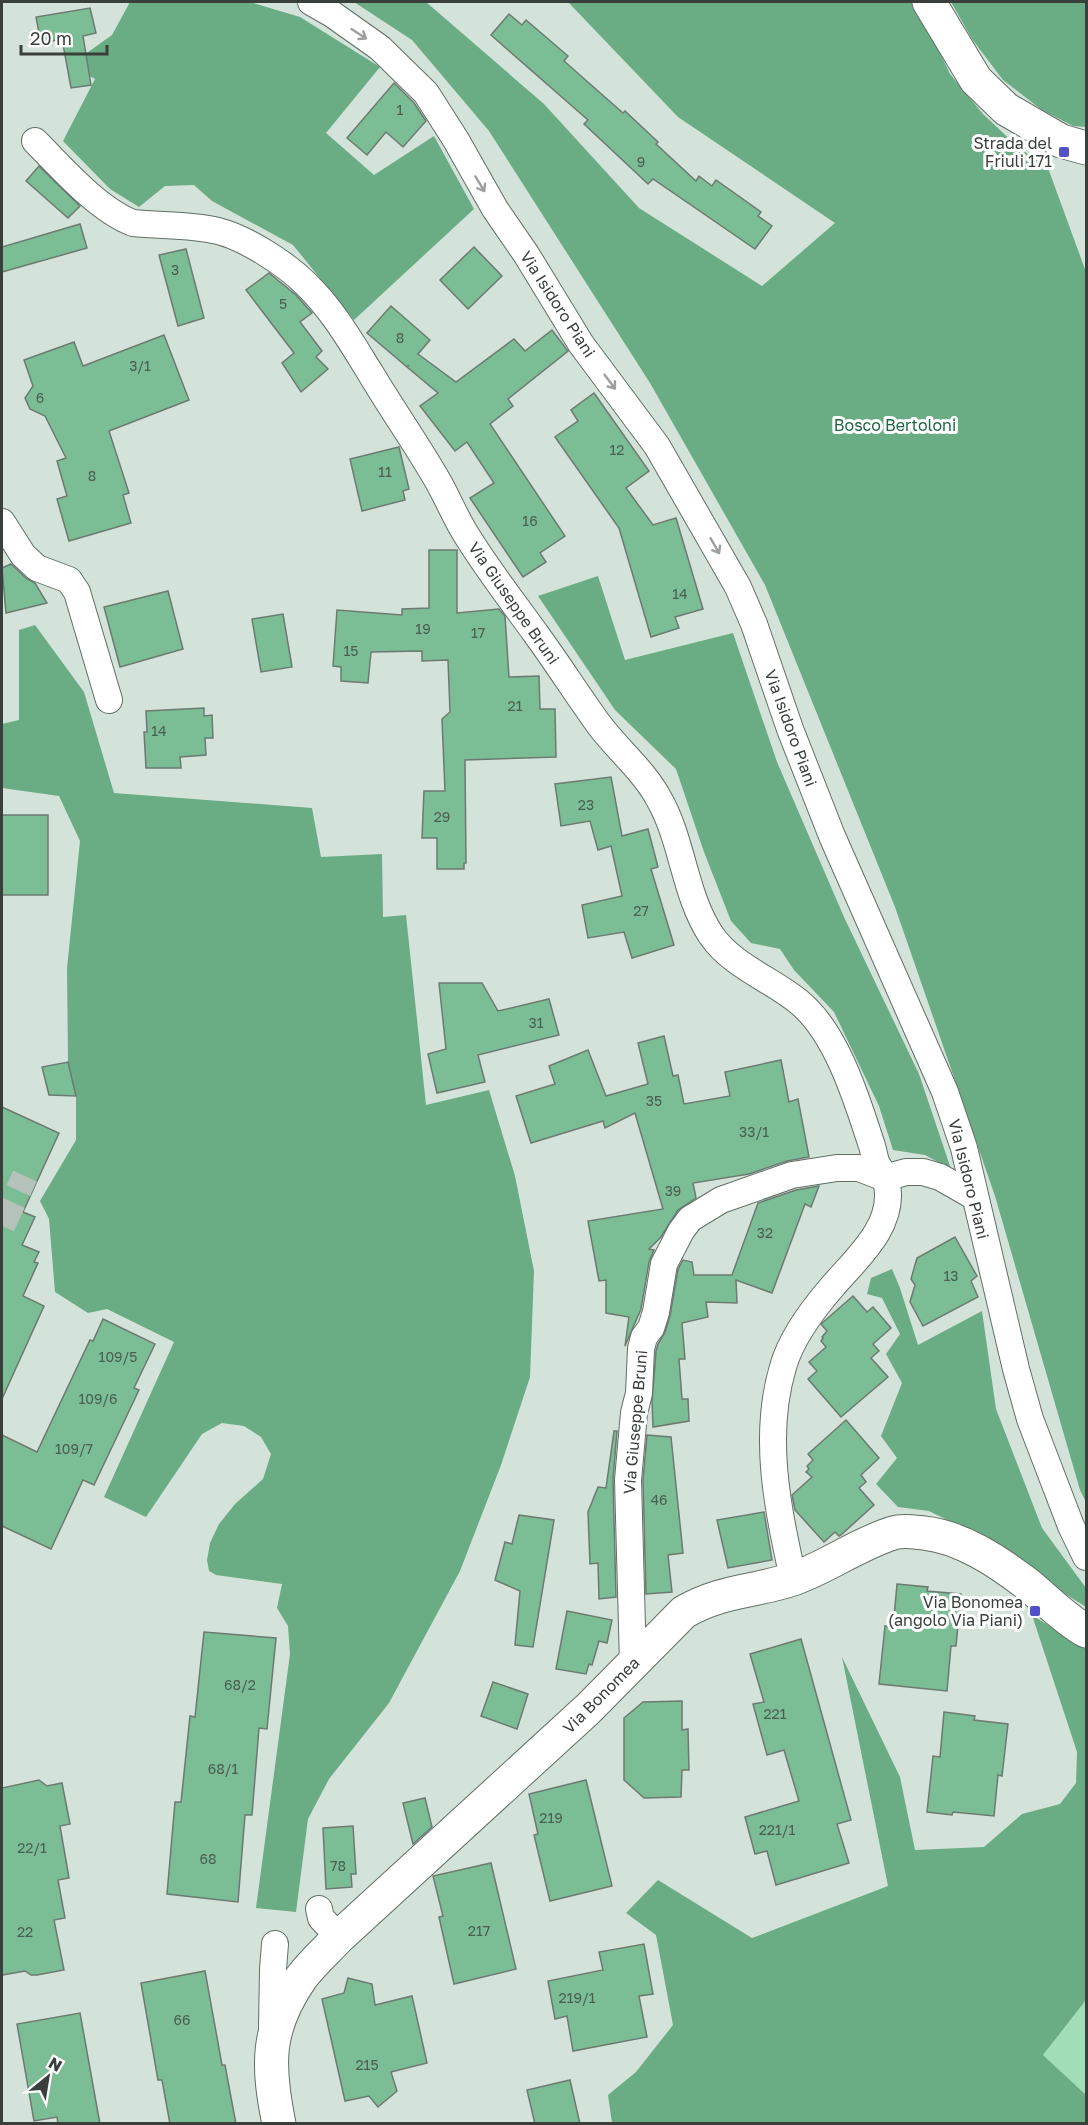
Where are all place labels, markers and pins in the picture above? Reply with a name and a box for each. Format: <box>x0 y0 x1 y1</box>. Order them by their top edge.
place label: Strada del Friuli 171 <box>973 133 1052 171</box>
marker: Strada del Friuli 171 <box>1057 145 1071 159</box>
place label: Via Bonomea (angolo Via Piani) <box>888 1592 1023 1630</box>
marker: Via Bonomea (angolo Via Piani) <box>1028 1604 1042 1618</box>

